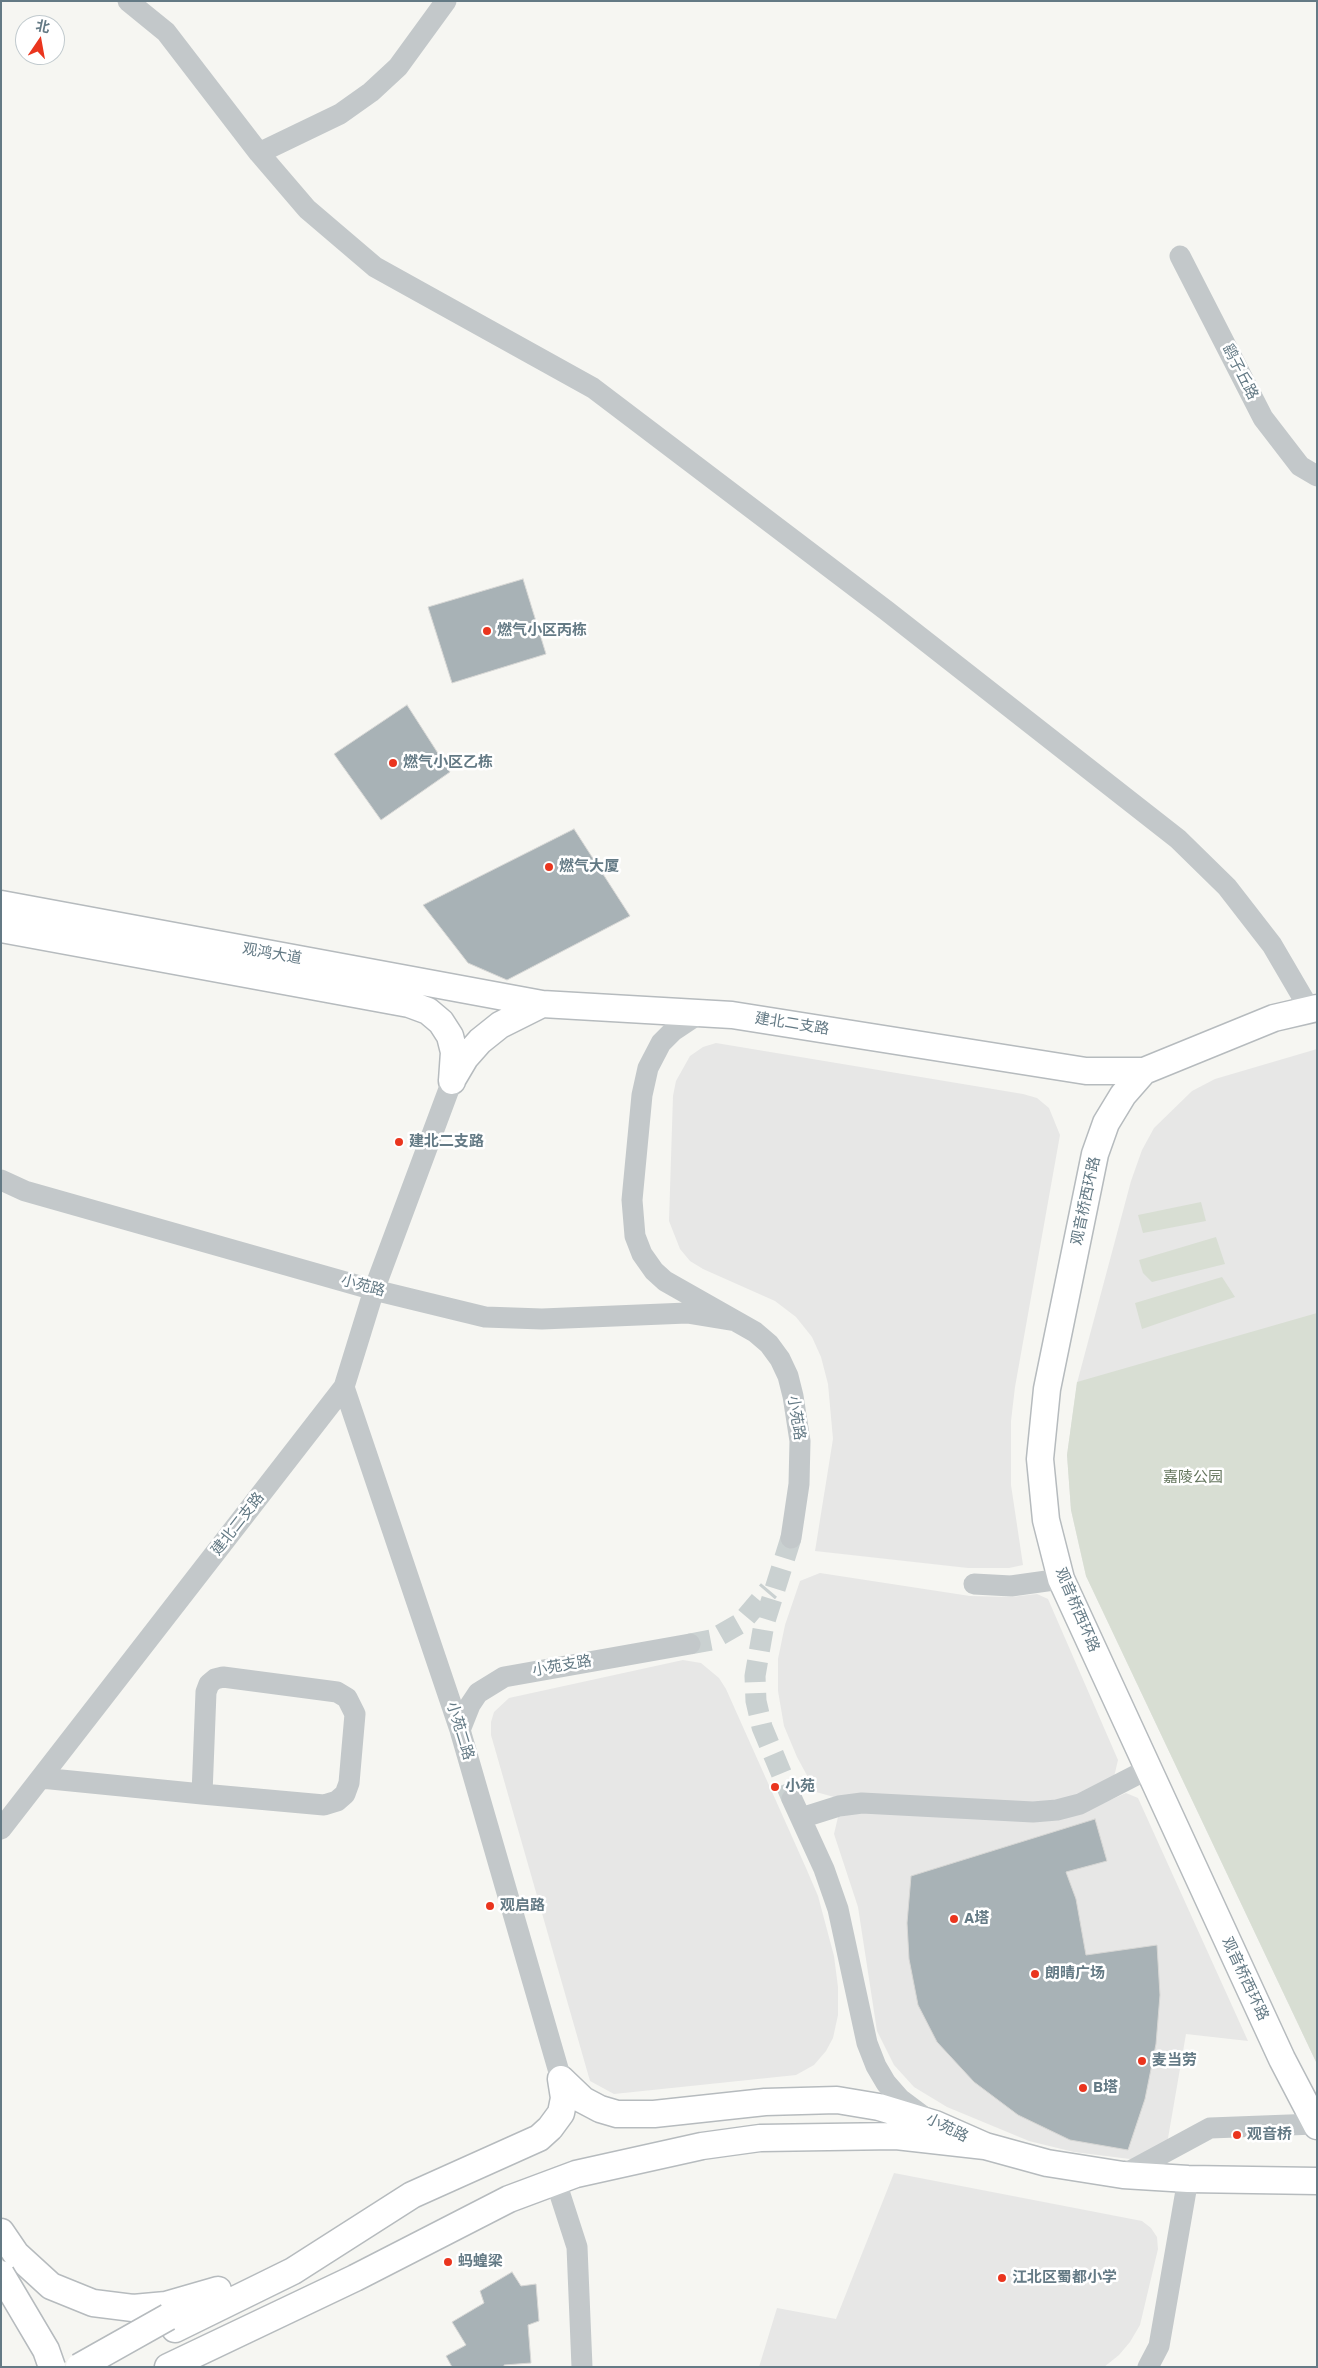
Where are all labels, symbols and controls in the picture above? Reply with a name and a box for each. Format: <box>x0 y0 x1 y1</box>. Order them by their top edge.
north arrow <box>15 15 65 65</box>
text: 北 <box>34 16 52 37</box>
street label: 鹞子丘路 <box>1218 341 1262 403</box>
place label: 燃气小区丙栋 <box>497 622 587 640</box>
marker: 燃气小区丙栋 <box>481 625 493 637</box>
place label: 燃气小区乙栋 <box>403 754 493 772</box>
marker: 燃气小区乙栋 <box>387 757 399 769</box>
place label: 燃气大厦 <box>559 858 619 876</box>
marker: 燃气大厦 <box>543 861 555 873</box>
street label: 观鸿大道 <box>241 940 303 968</box>
street label: 建北二支路 <box>754 1009 830 1039</box>
place label: 建北二支路 <box>409 1133 484 1151</box>
marker: 建北二支路 <box>393 1136 405 1148</box>
street label: 观音桥西环路 <box>1068 1155 1104 1247</box>
street label: 小苑路 <box>339 1271 387 1301</box>
street label: 小苑路 <box>784 1394 808 1442</box>
park label: 嘉陵公园 <box>1163 1469 1223 1487</box>
street label: 建北二支路 <box>208 1489 268 1559</box>
street label: 观音桥西环路 <box>1051 1565 1103 1655</box>
street label: 小苑支路 <box>531 1652 593 1680</box>
street label: 小苑二路 <box>443 1700 477 1762</box>
place label: 小苑 <box>785 1778 815 1796</box>
marker: 小苑 <box>769 1781 781 1793</box>
place label: 观启路 <box>500 1897 545 1915</box>
marker: 观启路 <box>484 1900 496 1912</box>
place label: A塔 <box>964 1910 989 1928</box>
marker: A塔 <box>948 1913 960 1925</box>
street label: 观音桥西环路 <box>1218 1934 1272 2024</box>
place label: 朗晴广场 <box>1045 1965 1105 1983</box>
marker: 朗晴广场 <box>1029 1968 1041 1980</box>
place label: 麦当劳 <box>1152 2052 1197 2070</box>
marker: 麦当劳 <box>1136 2055 1148 2067</box>
place label: B塔 <box>1093 2079 1118 2097</box>
marker: B塔 <box>1077 2082 1089 2094</box>
street label: 小苑路 <box>923 2110 971 2146</box>
place label: 观音桥 <box>1247 2126 1292 2144</box>
marker: 观音桥 <box>1231 2129 1243 2141</box>
place label: 蚂蝗梁 <box>458 2253 503 2271</box>
marker: 蚂蝗梁 <box>442 2256 454 2268</box>
place label: 江北区蜀都小学 <box>1012 2269 1117 2287</box>
marker: 江北区蜀都小学 <box>996 2272 1008 2284</box>

